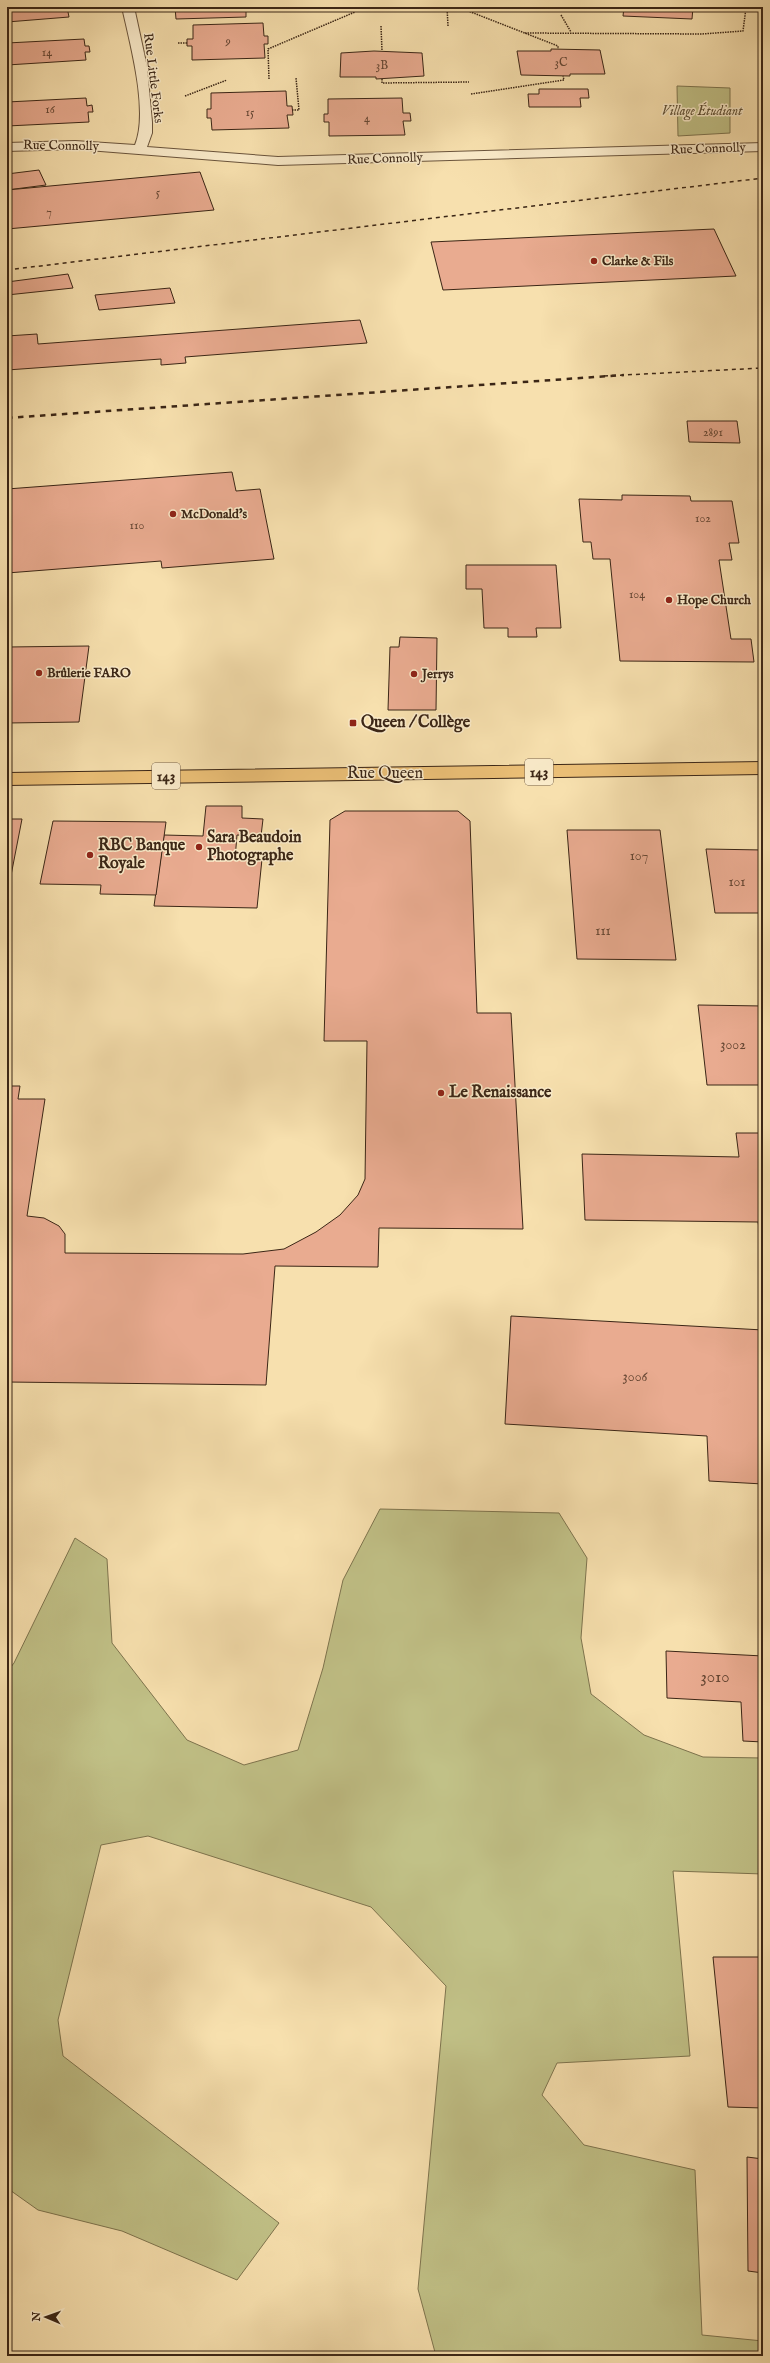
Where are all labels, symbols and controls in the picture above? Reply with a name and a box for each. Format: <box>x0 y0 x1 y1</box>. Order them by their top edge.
street label: Rue Little Forks <box>139 32 167 124</box>
house number: 9 <box>224 34 231 49</box>
house number: 14 <box>42 45 52 60</box>
house number: 3C <box>554 55 568 70</box>
house number: 3B <box>376 58 388 73</box>
house number: 16 <box>45 102 56 117</box>
park label: Village Étudiant <box>662 102 743 121</box>
house number: 15 <box>246 105 255 120</box>
house number: 4 <box>364 111 370 126</box>
street label: Rue Connolly <box>23 137 100 155</box>
street label: Rue Connolly <box>670 139 747 159</box>
street label: Rue Connolly <box>347 149 424 169</box>
house number: 5 <box>156 185 161 200</box>
house number: 7 <box>46 205 52 220</box>
place label: Clarke & Fils <box>602 253 674 270</box>
marker: Clarke & Fils <box>589 256 599 266</box>
house number: 2891 <box>703 425 723 440</box>
place label: McDonald's <box>181 506 248 523</box>
marker: McDonald's <box>168 509 178 519</box>
house number: 102 <box>695 511 711 526</box>
house number: 110 <box>130 518 144 533</box>
house number: 104 <box>629 587 645 602</box>
place label: Hope Church <box>677 592 752 609</box>
marker: Hope Church <box>664 595 674 605</box>
place label: Brûlerie FARO <box>47 665 131 682</box>
place label: Jerrys <box>420 666 454 683</box>
marker: Brûlerie FARO <box>34 668 44 678</box>
marker: Jerrys <box>409 669 419 679</box>
place label: Queen / Collège <box>361 713 471 733</box>
marker: Queen / Collège <box>348 718 358 728</box>
road number: 143 <box>525 759 553 785</box>
road number: 143 <box>152 763 180 789</box>
street label: Rue Queen <box>347 764 423 784</box>
place label: Sara Beaudoin Photographe <box>207 828 302 866</box>
place label: RBC Banque Royale <box>98 836 186 874</box>
marker: Sara Beaudoin Photographe <box>194 842 204 852</box>
house number: 107 <box>630 847 648 865</box>
marker: RBC Banque Royale <box>85 850 95 860</box>
house number: 101 <box>728 873 746 891</box>
house number: 111 <box>595 922 611 940</box>
house number: 3002 <box>720 1036 746 1054</box>
place label: Le Renaissance <box>449 1083 552 1103</box>
marker: Le Renaissance <box>436 1088 446 1098</box>
house number: 3006 <box>623 1368 649 1386</box>
house number: 3010 <box>700 1667 730 1688</box>
north arrow <box>26 2297 66 2337</box>
text: N <box>30 2311 44 2323</box>

